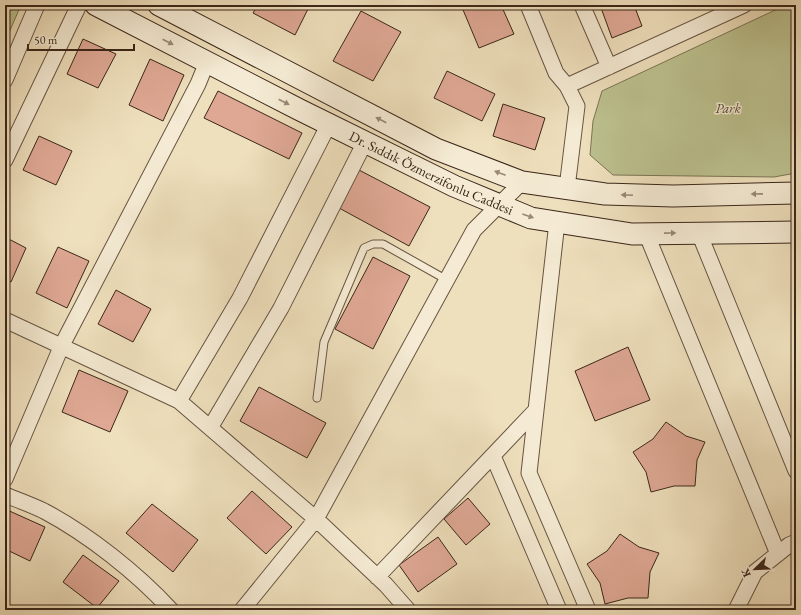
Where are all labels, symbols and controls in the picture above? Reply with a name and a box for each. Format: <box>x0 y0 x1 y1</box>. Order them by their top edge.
scale bar <box>28 26 134 52</box>
text: 50 m <box>34 32 58 48</box>
one-way arrow <box>162 38 174 45</box>
one-way arrow <box>278 98 289 105</box>
park label: Park <box>715 99 741 117</box>
one-way arrow <box>375 117 387 123</box>
street label: Dr. Sıddık Özmerzifonlu Caddesi <box>346 127 517 219</box>
one-way arrow <box>493 170 505 176</box>
one-way arrow <box>621 191 633 198</box>
one-way arrow <box>750 191 763 197</box>
one-way arrow <box>522 213 534 219</box>
one-way arrow <box>664 230 677 236</box>
north arrow <box>735 549 775 589</box>
text: K <box>737 566 754 580</box>

